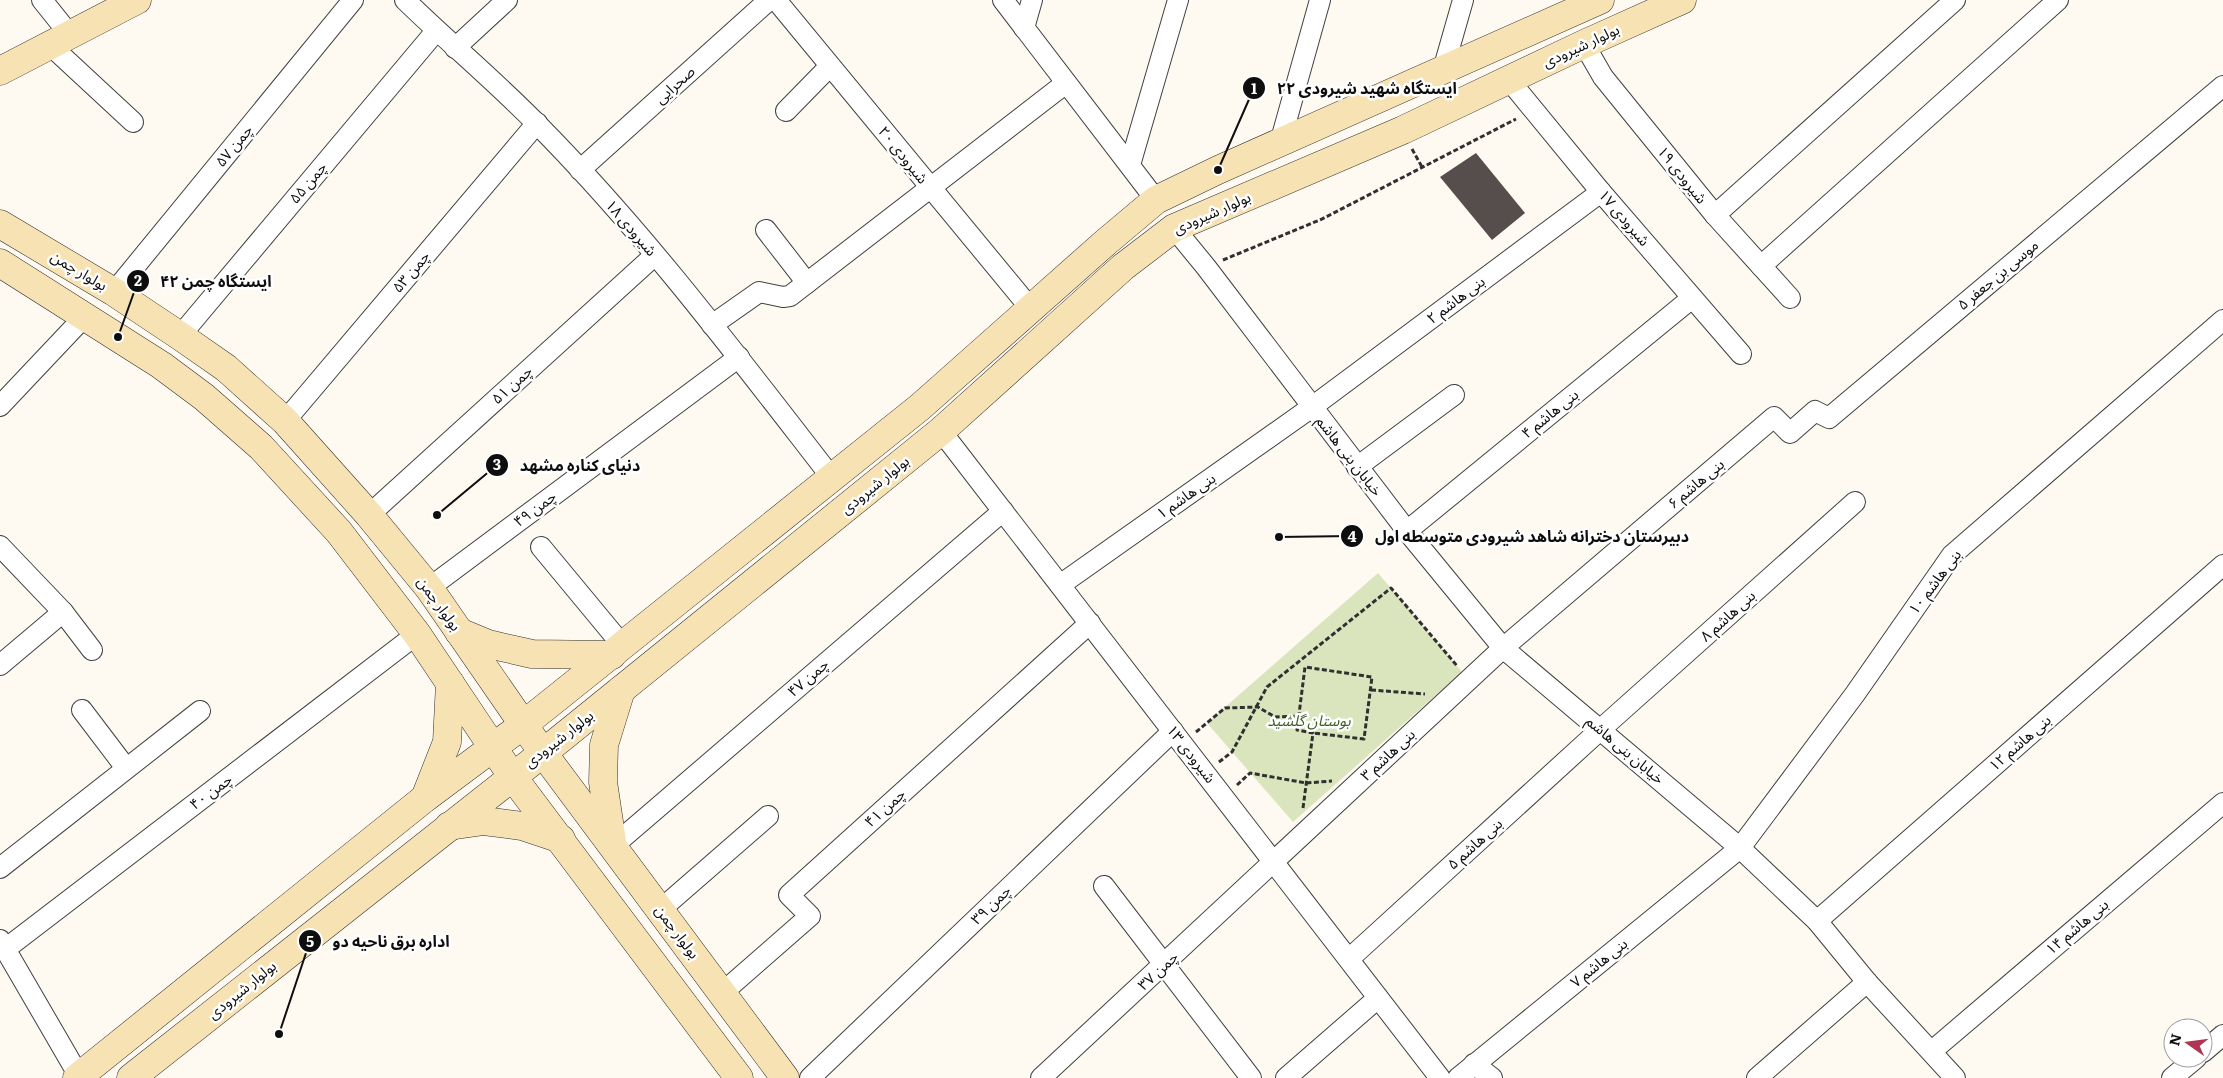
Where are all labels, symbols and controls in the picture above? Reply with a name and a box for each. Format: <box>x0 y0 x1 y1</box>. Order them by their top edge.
street label: بولوار شیرودی <box>1538 17 1623 73</box>
street label: صحرایی <box>649 59 699 108</box>
callout: ایستگاه شهید شیرودی ۲۲ <box>1242 73 1467 104</box>
text: ایستگاه شهید شیرودی ۲۲ <box>1277 75 1457 99</box>
text: 1 <box>1251 76 1257 99</box>
street label: چمن ۵۷ <box>209 119 257 171</box>
street label: شیرودی ۲۰ <box>874 120 935 188</box>
street label: شیرودی ۱۹ <box>1653 140 1714 208</box>
street label: چمن ۵۵ <box>282 156 331 208</box>
street label: بولوار شیرودی <box>1169 184 1254 239</box>
street label: شیرودی ۱۷ <box>1594 184 1657 251</box>
street label: شیرودی ۱۸ <box>601 194 664 261</box>
street label: موسی بن جعفر ۵ <box>1951 233 2043 315</box>
street label: بولوار چمن <box>47 244 113 296</box>
street label: چمن ۵۳ <box>385 245 434 297</box>
callout: ایستگاه چمن ۴۲ <box>125 265 282 296</box>
text: 2 <box>134 268 142 291</box>
text: ایستگاه چمن ۴۲ <box>160 268 272 292</box>
street label: بنی هاشم ۲ <box>1421 269 1490 329</box>
street label: چمن ۵۱ <box>485 359 537 409</box>
street label: بنی هاشم ۴ <box>1515 383 1583 444</box>
street label: خیابان بنی هاشم <box>1311 410 1389 501</box>
callout: دنیای کناره مشهد <box>485 449 650 480</box>
street label: بولوار شیرودی <box>835 449 913 519</box>
text: 3 <box>493 452 501 475</box>
text: دنیای کناره مشهد <box>520 452 640 476</box>
street label: بنی هاشم ۶ <box>1662 452 1729 514</box>
street label: بنی هاشم ۱ <box>1151 466 1220 525</box>
street label: چمن ۴۹ <box>508 484 561 532</box>
callout: دبیرستان دخترانه شاهد شیرودی متوسطه اول <box>1340 521 1699 552</box>
text: دبیرستان دخترانه شاهد شیرودی متوسطه اول <box>1375 523 1689 547</box>
text: 4 <box>1347 524 1357 547</box>
street label: بنی هاشم ۱۰ <box>1902 544 1967 619</box>
street label: بولوار چمن <box>412 571 468 635</box>
street label: بنی هاشم ۸ <box>1694 584 1761 647</box>
street label: چمن ۴۷ <box>781 652 833 702</box>
street label: بولوار شیرودی <box>518 703 598 772</box>
park label: بوستان گلشید <box>1268 708 1351 731</box>
street label: بنی هاشم ۱۲ <box>1983 708 2056 776</box>
street label: خیابان بنی هاشم <box>1581 709 1671 790</box>
street label: شیرودی ۱۳ <box>1162 719 1223 787</box>
street label: بنی هاشم ۳ <box>1354 722 1420 786</box>
street label: چمن ۴۰ <box>184 767 237 815</box>
street label: چمن ۴۱ <box>858 782 910 832</box>
street label: بنی هاشم ۵ <box>1441 812 1508 875</box>
street label: چمن ۳۹ <box>964 879 1016 929</box>
street label: بنی هاشم ۱۴ <box>2039 892 2113 960</box>
street label: بولوار چمن <box>650 899 706 963</box>
callout: اداره برق ناحیه دو <box>297 926 459 957</box>
text: اداره برق ناحیه دو <box>332 928 450 952</box>
text: 5 <box>306 929 314 952</box>
street label: بنی هاشم ۷ <box>1564 932 1632 993</box>
street label: چمن ۳۷ <box>1131 945 1183 995</box>
street label: بولوار شیرودی <box>202 954 280 1024</box>
north arrow <box>2163 1018 2213 1068</box>
text: N <box>2163 1031 2186 1048</box>

